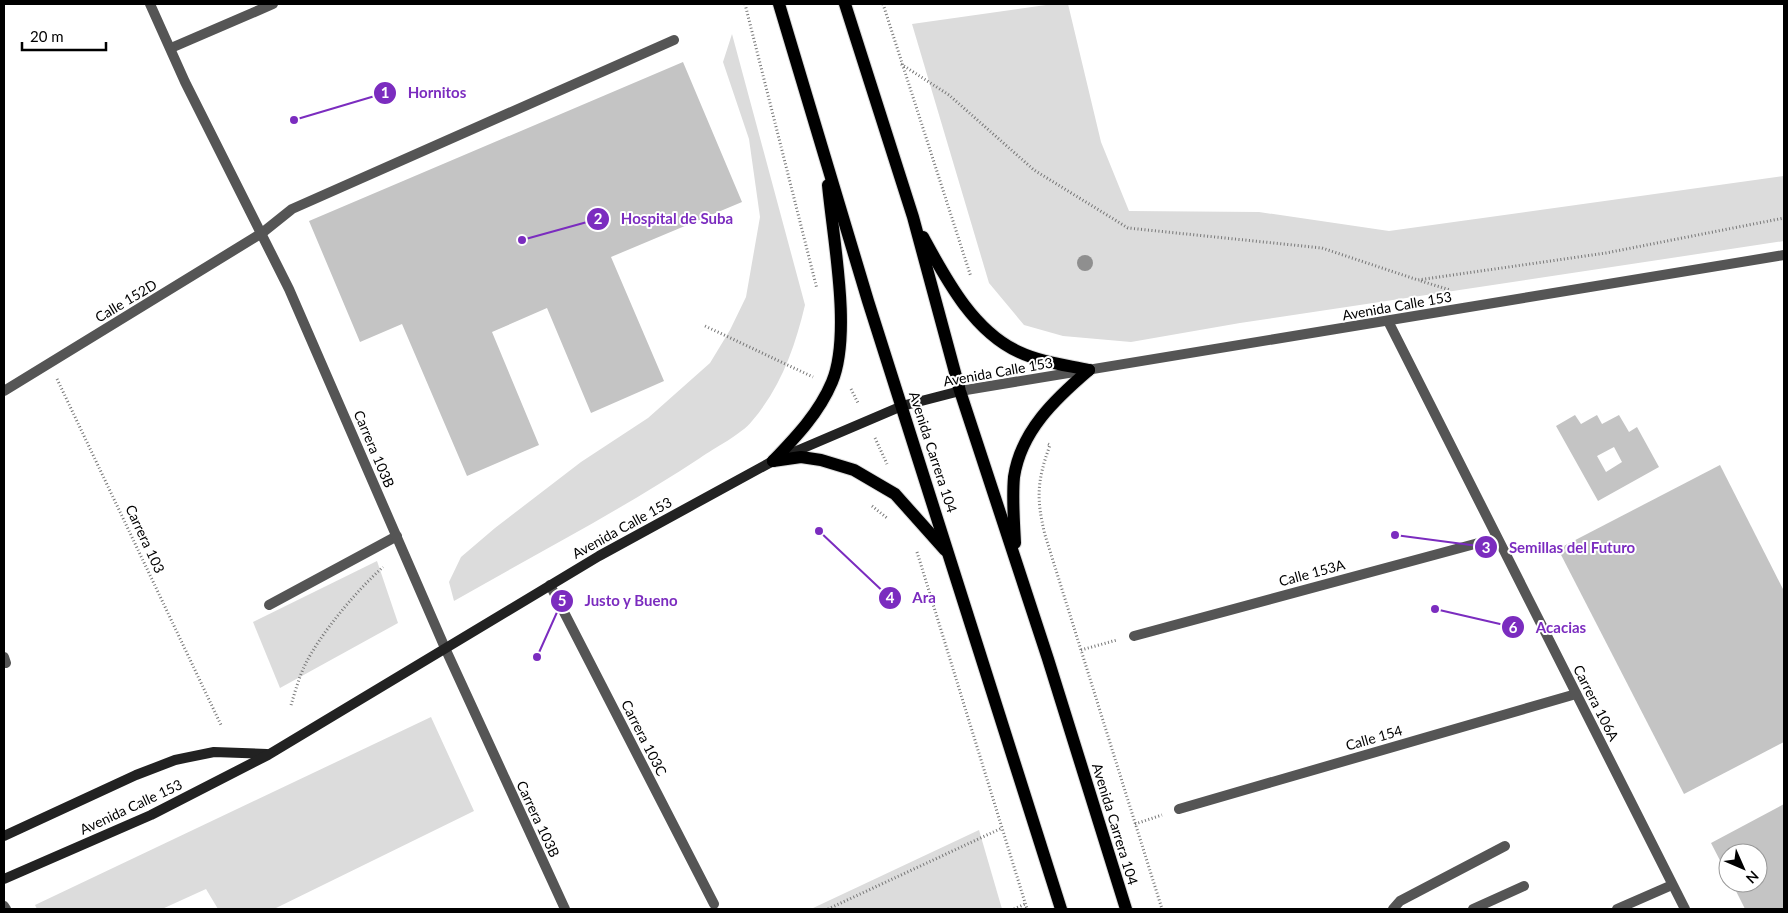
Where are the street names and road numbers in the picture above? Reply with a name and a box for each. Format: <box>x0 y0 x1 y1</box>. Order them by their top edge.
street label: Calle 152D <box>92 276 160 326</box>
street label: Avenida Calle 153 <box>1341 287 1453 324</box>
street label: Avenida Calle 153 <box>942 353 1054 390</box>
street label: Avenida Carrera 104 <box>906 389 961 515</box>
street label: Carrera 103B <box>351 407 398 490</box>
street label: Avenida Calle 153 <box>569 493 674 562</box>
street label: Carrera 103 <box>122 502 169 576</box>
street label: Calle 153A <box>1277 555 1347 589</box>
street label: Carrera 106A <box>1570 662 1623 744</box>
street label: Carrera 103C <box>618 697 671 779</box>
street label: Calle 154 <box>1344 721 1404 754</box>
street label: Avenida Carrera 104 <box>1089 761 1142 887</box>
street label: Avenida Calle 153 <box>77 775 185 838</box>
street label: Carrera 103B <box>513 778 564 860</box>

